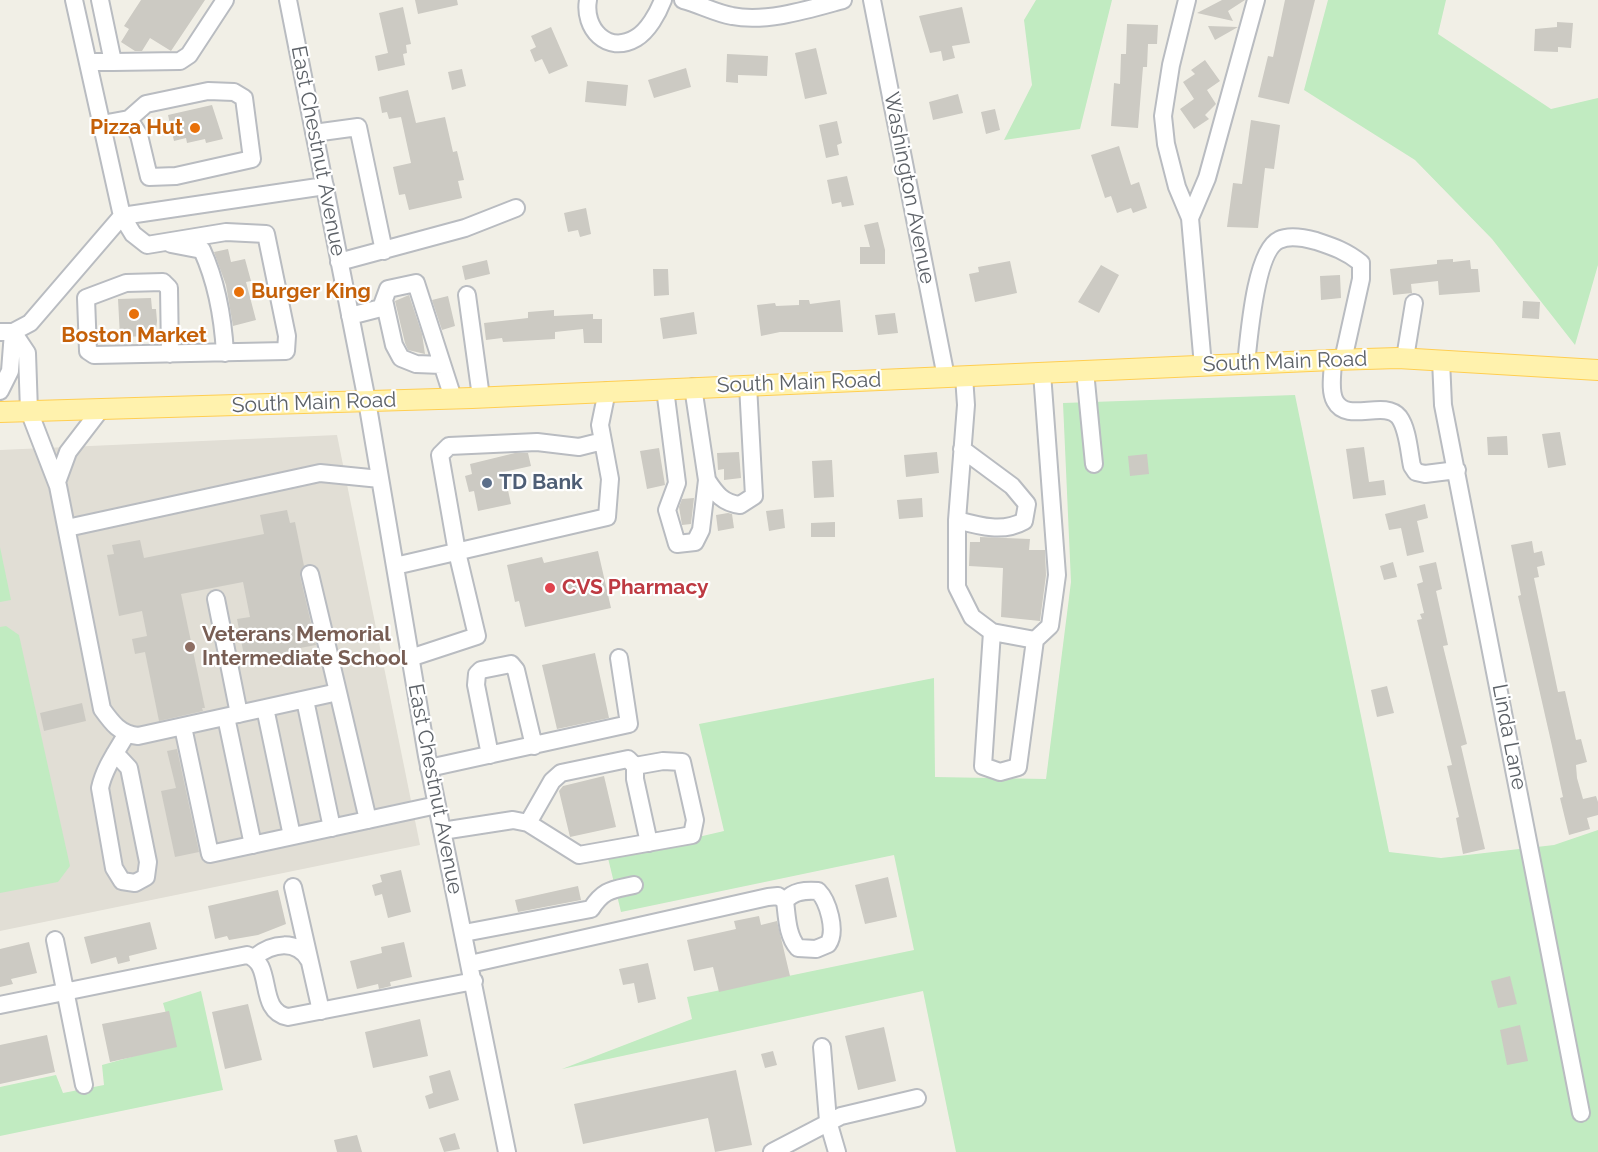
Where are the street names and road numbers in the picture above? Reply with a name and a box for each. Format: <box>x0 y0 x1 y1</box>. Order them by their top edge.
street label: East Chestnut Avenue <box>285 44 351 258</box>
street label: Washington Avenue <box>878 90 940 286</box>
street label: South Main Road <box>1202 347 1368 377</box>
street label: South Main Road <box>716 368 882 398</box>
street label: South Main Road <box>231 388 397 418</box>
street label: East Chestnut Avenue <box>402 682 468 896</box>
street label: Linda Lane <box>1486 682 1532 792</box>

